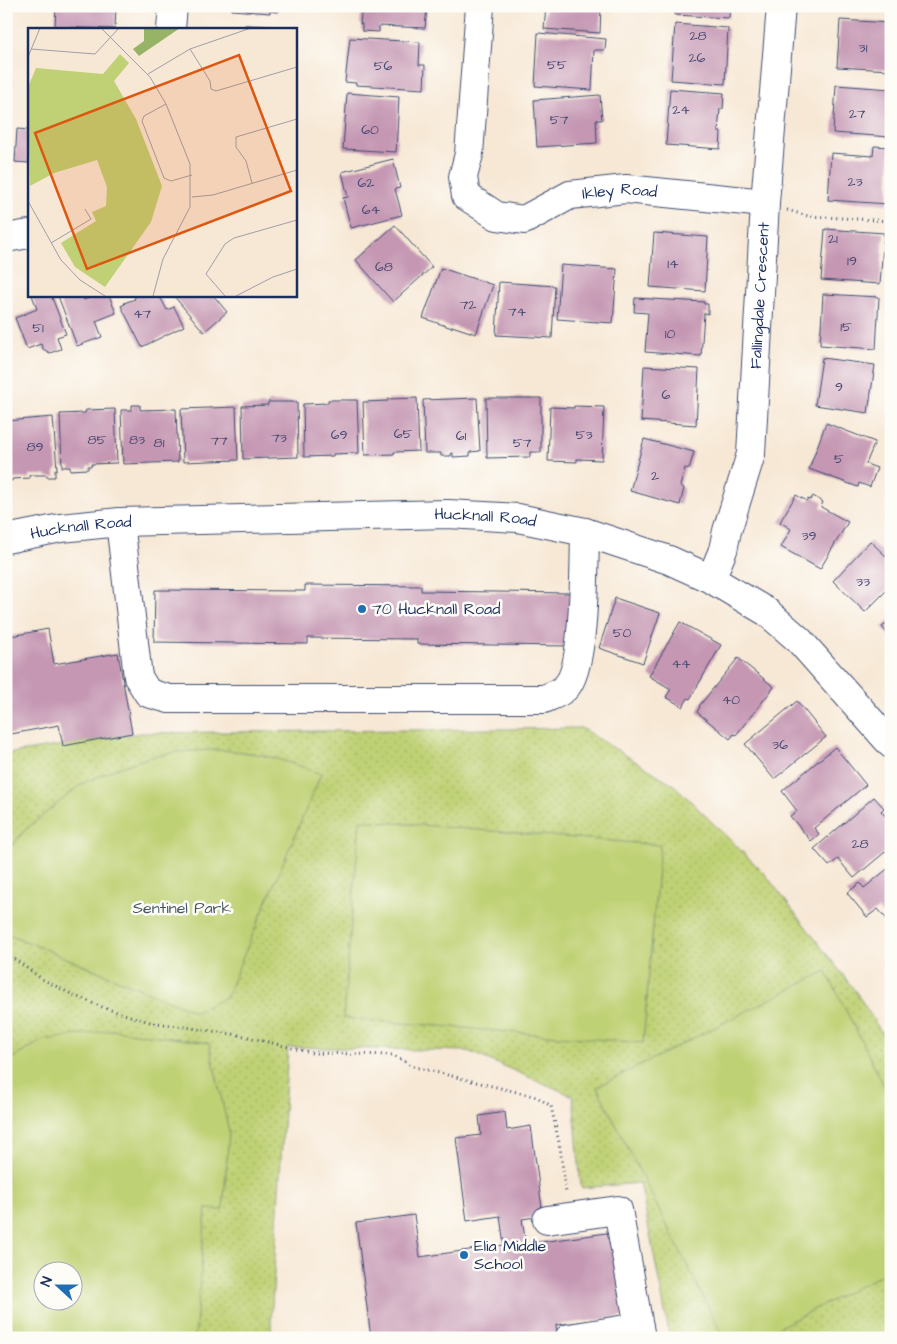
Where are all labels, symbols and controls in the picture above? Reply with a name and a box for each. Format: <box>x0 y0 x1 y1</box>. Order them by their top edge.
house number: 28 <box>689 26 707 46</box>
inset map <box>28 28 296 296</box>
house number: 31 <box>859 38 868 58</box>
house number: 26 <box>689 48 706 68</box>
house number: 55 <box>547 55 567 75</box>
house number: 56 <box>374 56 393 76</box>
house number: 24 <box>672 100 690 120</box>
house number: 27 <box>849 104 866 124</box>
house number: 57 <box>550 110 569 130</box>
house number: 60 <box>361 120 379 140</box>
house number: 23 <box>847 172 863 192</box>
house number: 62 <box>358 173 374 193</box>
street label: Ikley Road <box>581 178 658 205</box>
house number: 64 <box>362 200 381 220</box>
street label: Fallingdale Crescent <box>745 221 775 370</box>
house number: 21 <box>828 229 838 249</box>
house number: 19 <box>847 251 857 271</box>
house number: 14 <box>667 254 679 274</box>
house number: 68 <box>375 257 393 277</box>
house number: 72 <box>460 295 476 315</box>
house number: 74 <box>508 302 527 322</box>
house number: 47 <box>133 304 151 324</box>
house number: 15 <box>840 317 852 337</box>
house number: 51 <box>32 318 44 338</box>
house number: 10 <box>665 324 675 344</box>
house number: 9 <box>835 377 843 397</box>
house number: 6 <box>662 385 671 405</box>
house number: 65 <box>394 424 412 444</box>
house number: 69 <box>331 425 347 445</box>
house number: 53 <box>575 425 593 445</box>
house number: 61 <box>456 426 466 446</box>
house number: 73 <box>271 428 287 448</box>
house number: 85 <box>88 430 107 450</box>
house number: 83 <box>129 430 145 450</box>
house number: 77 <box>210 431 228 451</box>
house number: 81 <box>154 433 165 453</box>
house number: 57 <box>513 433 532 453</box>
house number: 89 <box>26 437 44 457</box>
house number: 5 <box>834 449 844 469</box>
house number: 2 <box>651 466 659 486</box>
street label: Hucknall Road <box>434 503 538 533</box>
street label: Hucknall Road <box>28 511 132 545</box>
house number: 39 <box>801 526 817 546</box>
house number: 33 <box>856 572 870 592</box>
place label: 70 Hucknall Road <box>372 598 500 620</box>
marker: 70 Hucknall Road <box>356 603 368 615</box>
house number: 50 <box>613 623 632 643</box>
house number: 44 <box>671 654 691 674</box>
house number: 40 <box>722 690 740 710</box>
house number: 36 <box>772 735 788 755</box>
house number: 28 <box>851 834 869 854</box>
park label: Sentinel Park <box>133 897 231 919</box>
place label: Elia Middle School <box>474 1235 547 1275</box>
marker: Elia Middle School <box>458 1249 470 1261</box>
north arrow <box>32 1262 82 1312</box>
text: N <box>36 1274 58 1289</box>

